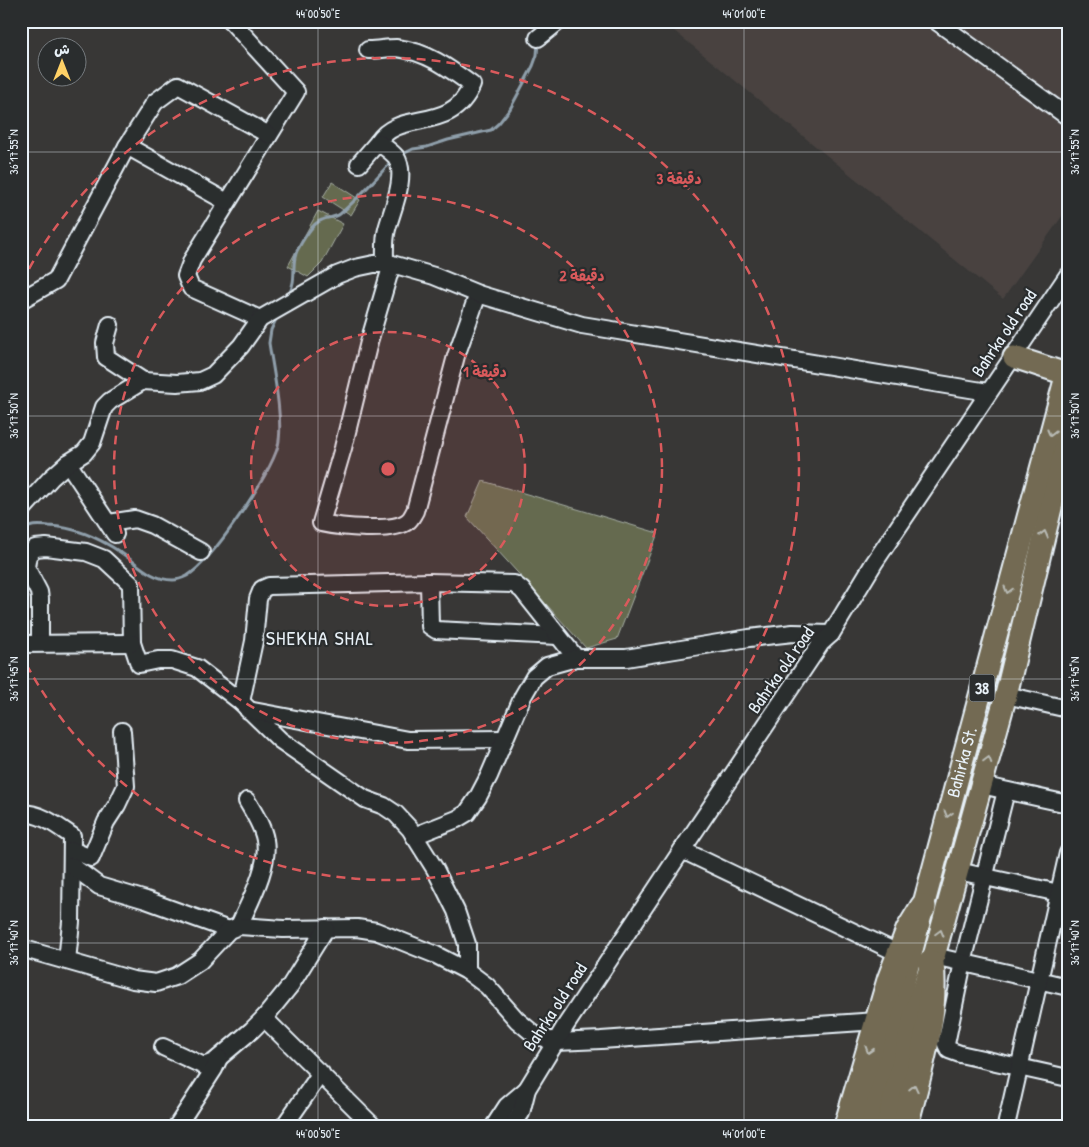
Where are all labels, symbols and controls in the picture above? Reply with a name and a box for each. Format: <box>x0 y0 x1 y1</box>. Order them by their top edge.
text: 44°00'50"E <box>296 5 341 22</box>
text: 44°01'00"E <box>722 5 766 22</box>
north arrow <box>38 38 88 88</box>
text: ش <box>54 39 70 58</box>
text: 36°17'55"N <box>5 129 22 175</box>
text: 36°17'55"N <box>1066 129 1083 175</box>
text: 3 دقيقة <box>657 168 701 189</box>
text: 2 دقيقة <box>559 265 605 286</box>
street label: Bahrka old road <box>965 284 1042 381</box>
text: 1 دقيقة <box>463 361 507 382</box>
text: 36°17'50"N <box>5 393 22 439</box>
text: 36°17'50"N <box>1066 393 1083 439</box>
one-way arrow <box>1046 428 1056 436</box>
centre of rings <box>379 460 397 478</box>
one-way arrow <box>1038 530 1049 539</box>
one-way arrow <box>1004 585 1014 593</box>
street label: Bahrka old road <box>741 621 820 718</box>
district label: SHEKHA SHAL <box>266 624 374 651</box>
text: 36°17'45"N <box>5 657 22 701</box>
text: 36°17'45"N <box>1066 657 1083 701</box>
road number: 38 <box>970 674 994 701</box>
street label: Bahirka St. <box>940 724 983 800</box>
one-way arrow <box>982 755 993 764</box>
one-way arrow <box>943 810 953 818</box>
text: 36°17'40"N <box>5 920 22 966</box>
text: 36°17'40"N <box>1066 920 1083 966</box>
one-way arrow <box>935 930 945 938</box>
street label: Bahrka old road <box>517 958 593 1056</box>
one-way arrow <box>864 1046 874 1054</box>
one-way arrow <box>908 1083 919 1092</box>
text: 44°00'50"E <box>296 1125 341 1142</box>
text: 44°01'00"E <box>722 1125 766 1142</box>

